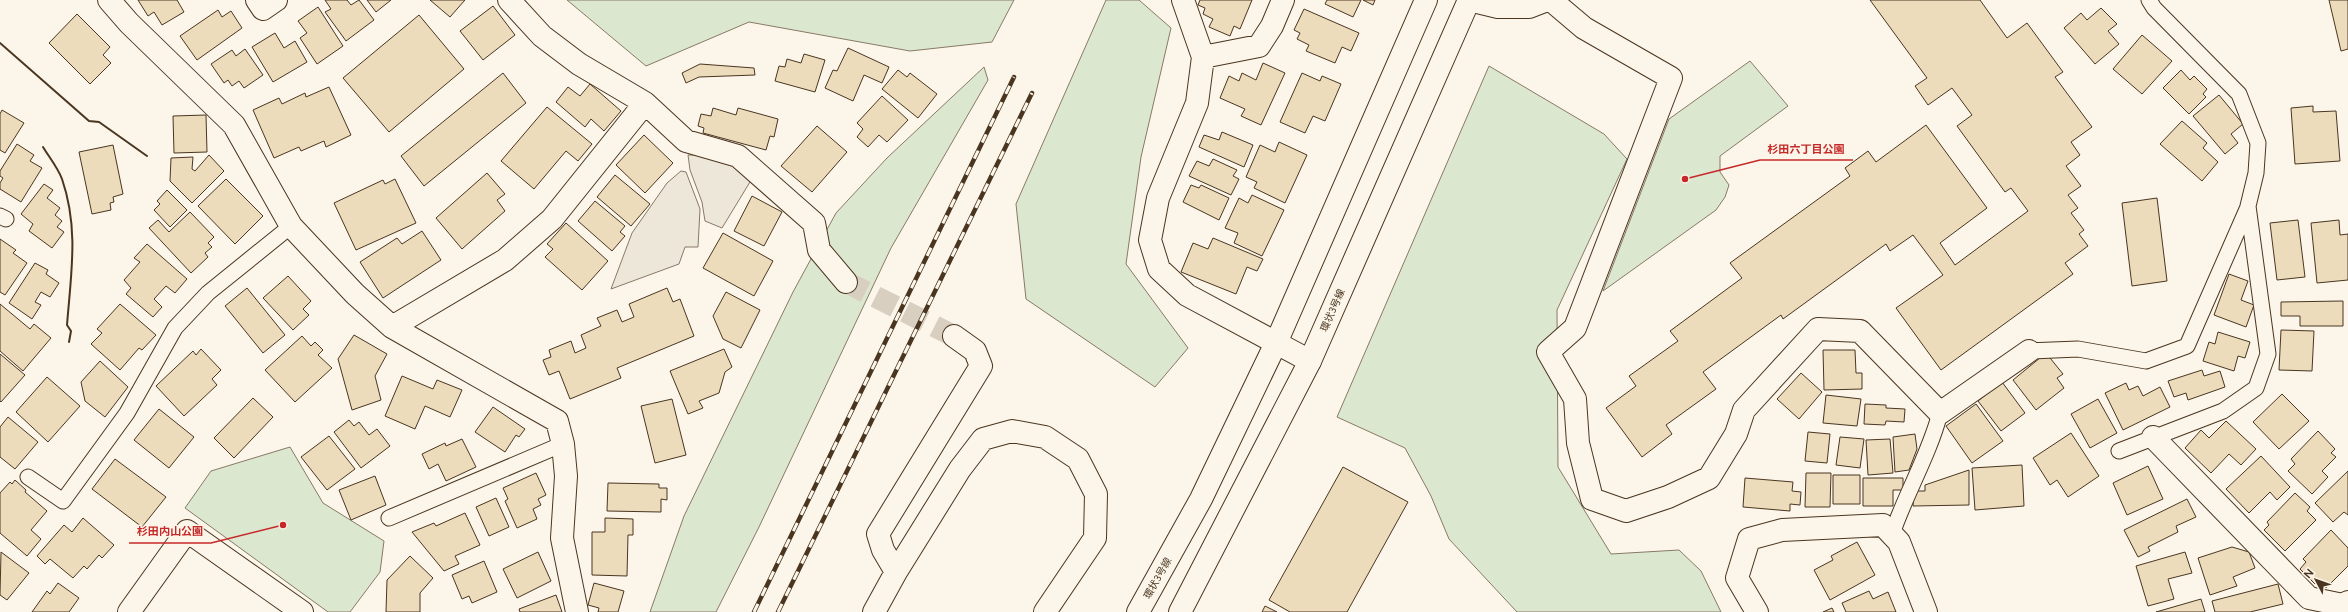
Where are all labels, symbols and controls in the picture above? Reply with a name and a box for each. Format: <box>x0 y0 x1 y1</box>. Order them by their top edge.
callout: 杉田六丁目公園 <box>1760 137 1853 160</box>
text: 杉田六丁目公園 <box>1768 143 1845 156</box>
street label: 環状3号線 <box>1317 287 1348 334</box>
callout: 杉田内山公園 <box>129 520 211 543</box>
text: 杉田内山公園 <box>137 525 203 538</box>
street label: 環状3号線 <box>1141 555 1174 601</box>
north arrow <box>2296 560 2336 600</box>
text: N <box>2301 566 2317 581</box>

